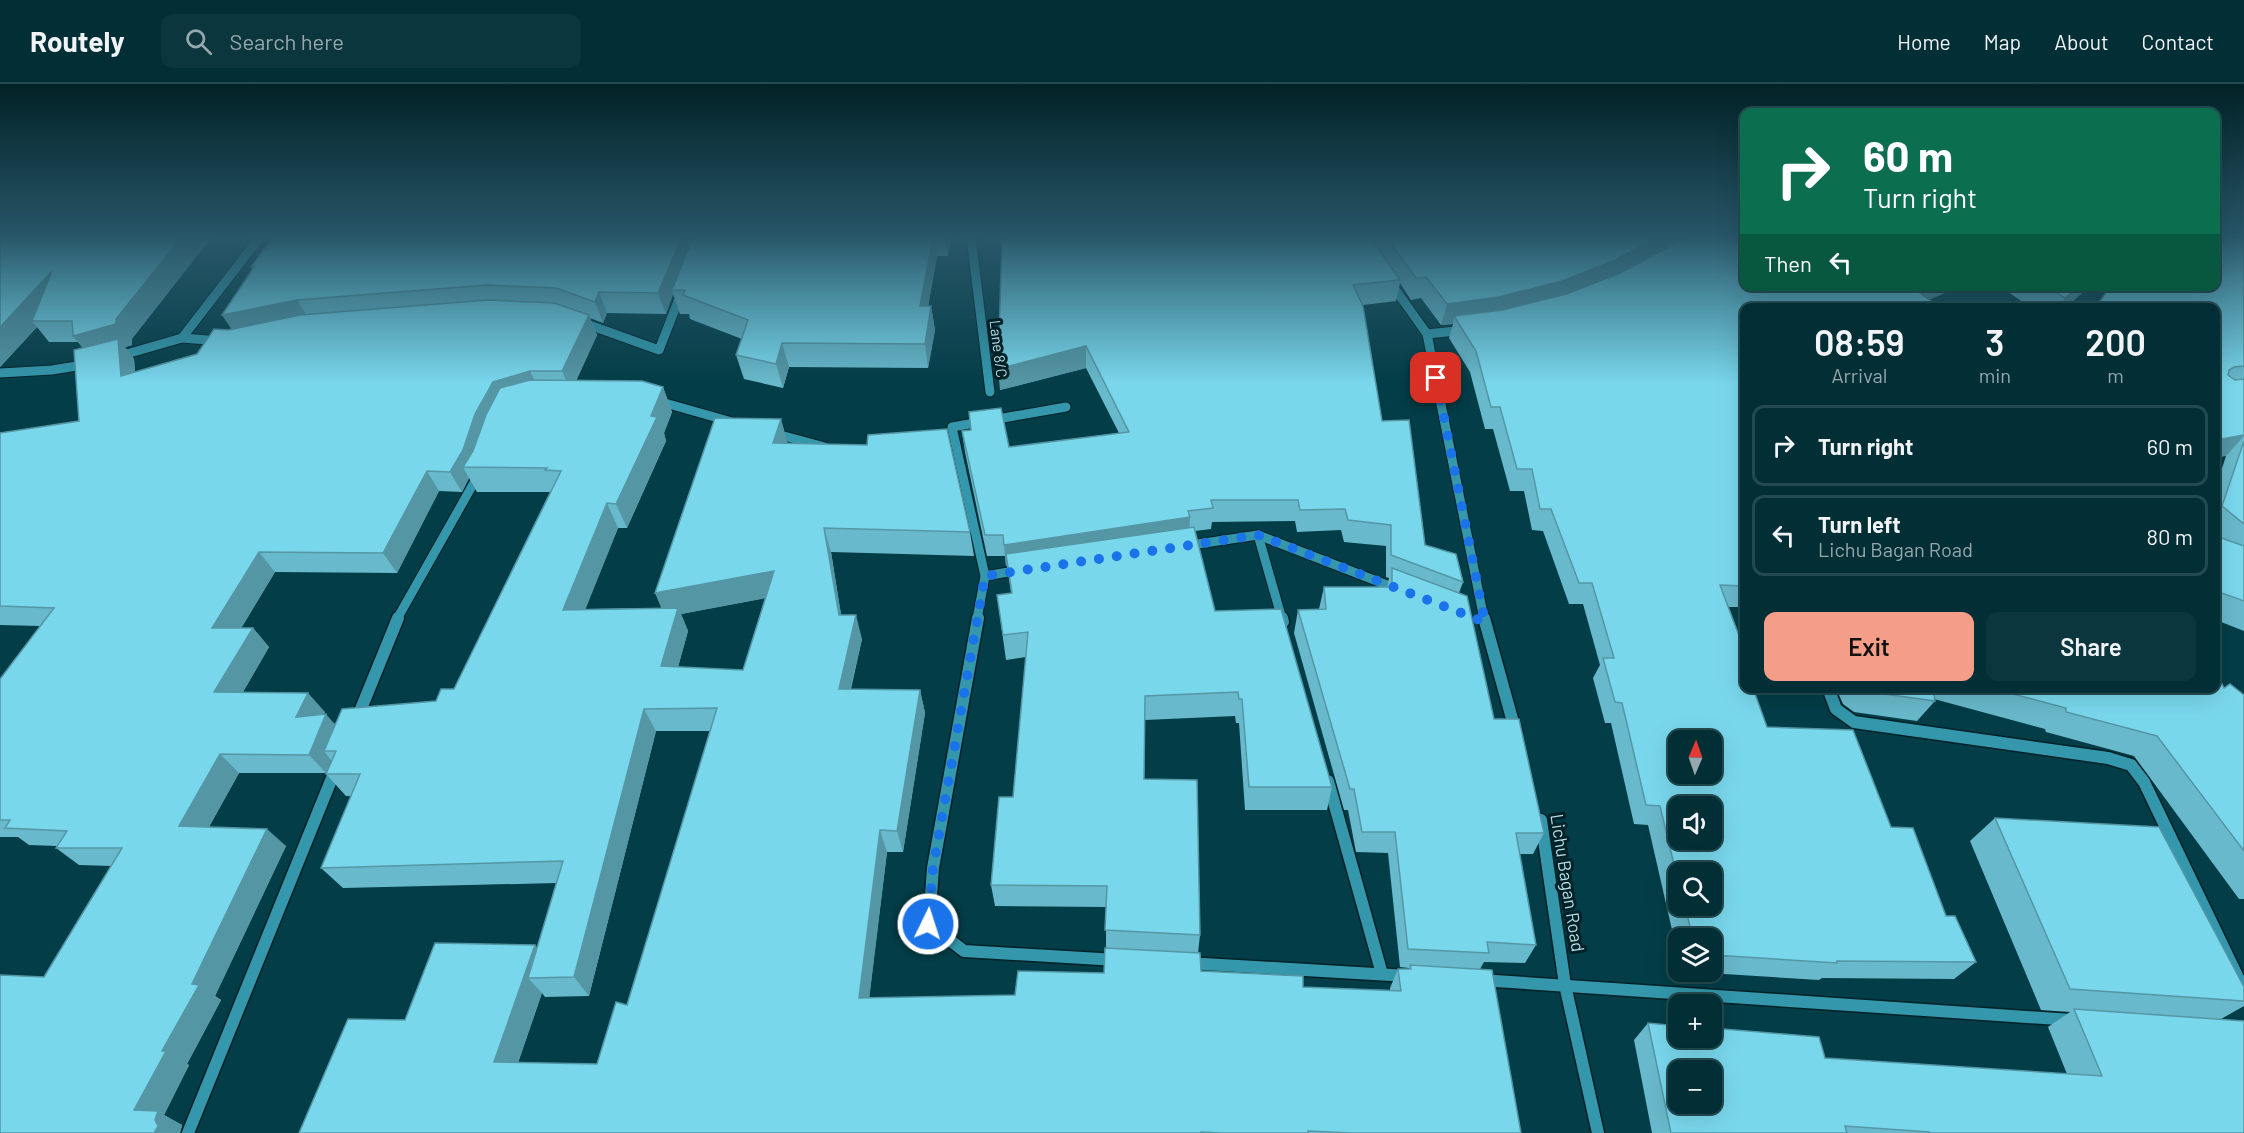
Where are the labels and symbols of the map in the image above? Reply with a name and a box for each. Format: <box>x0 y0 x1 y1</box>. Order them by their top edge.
street label: Lane 8/C <box>987 319 1011 379</box>
pin <box>1410 352 1461 403</box>
north arrow <box>1668 730 1722 784</box>
street label: Lichu Bagan Road <box>1546 812 1590 953</box>
position arrow <box>896 892 960 956</box>

